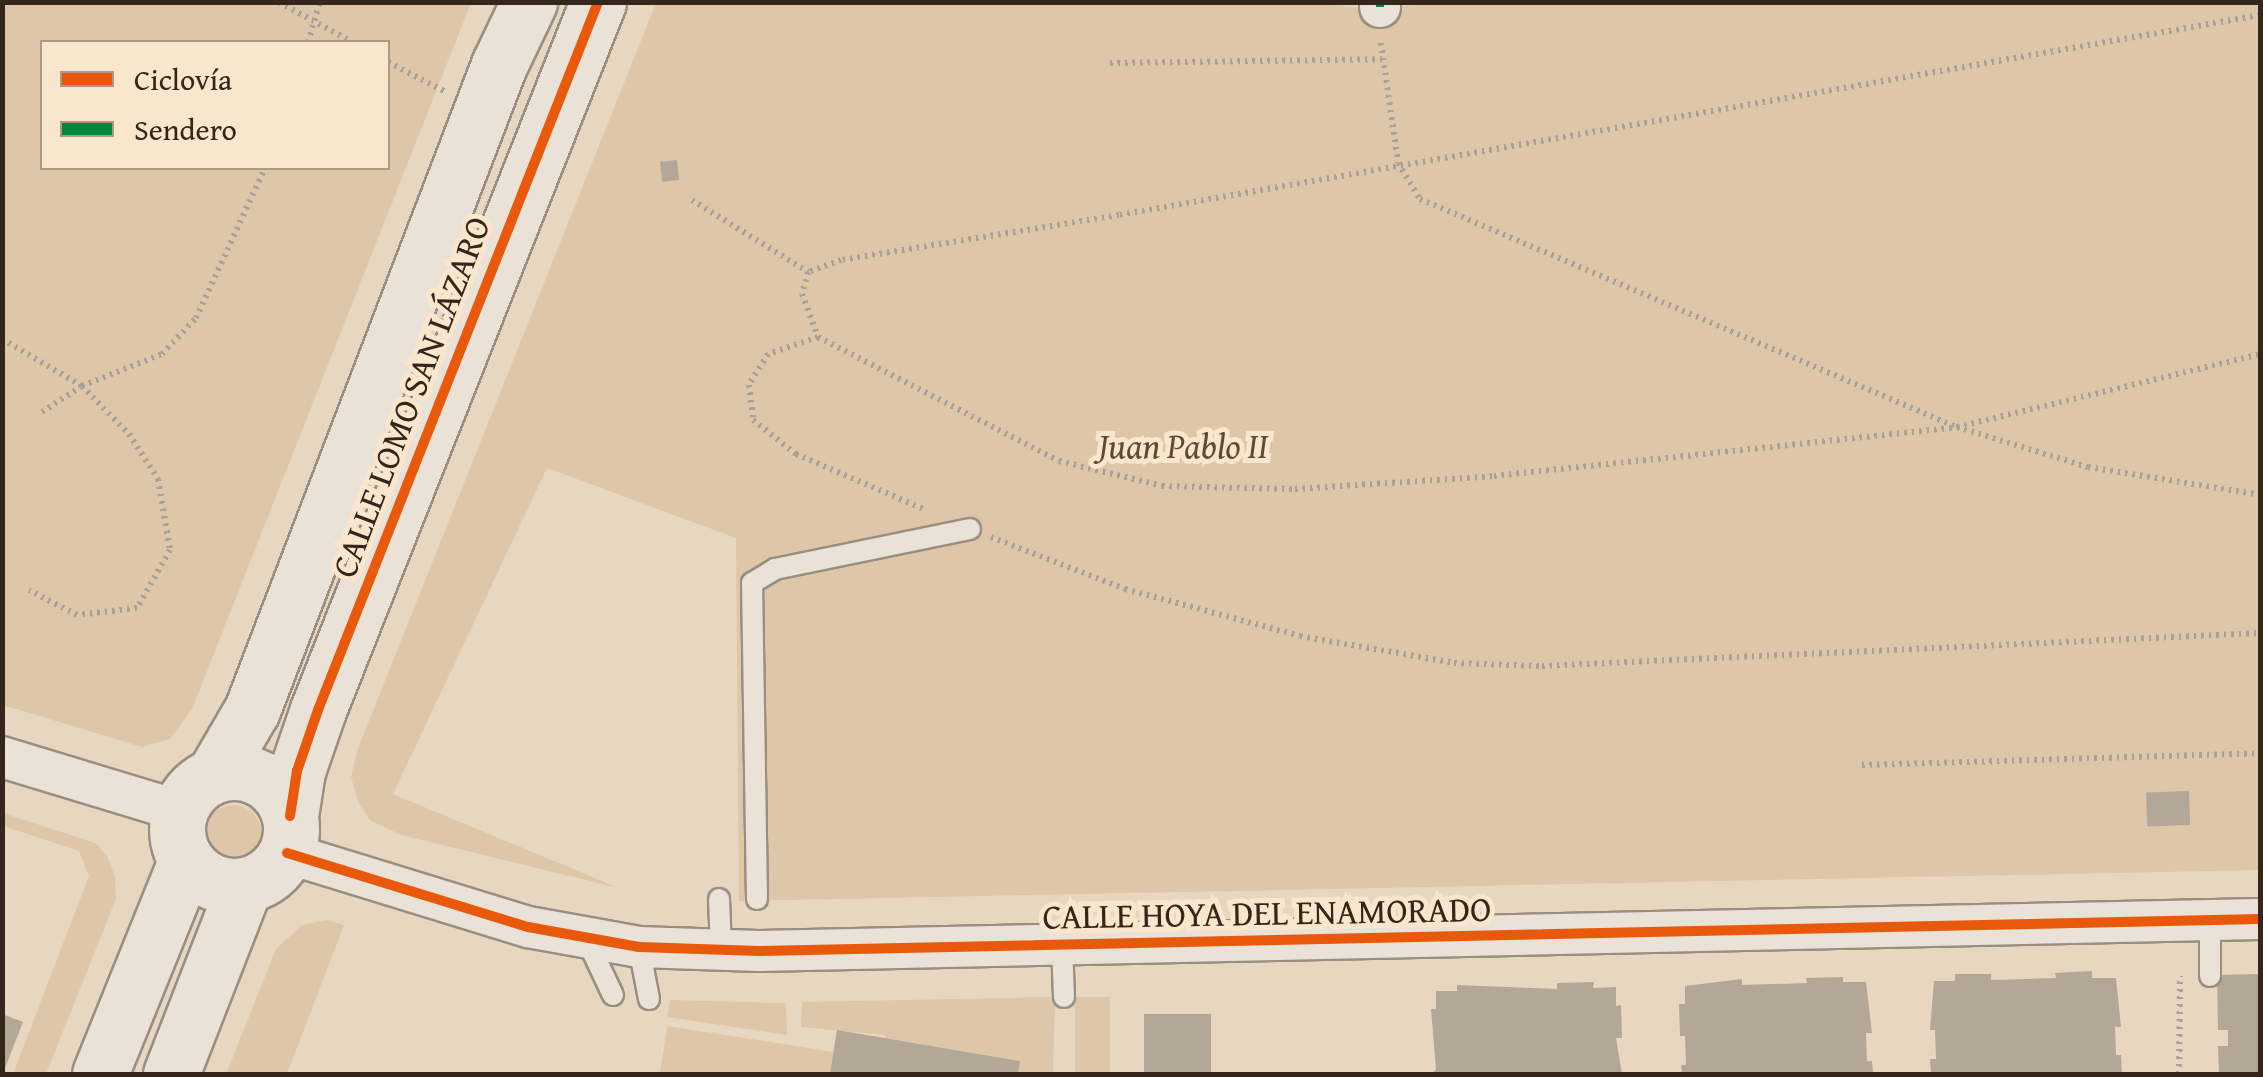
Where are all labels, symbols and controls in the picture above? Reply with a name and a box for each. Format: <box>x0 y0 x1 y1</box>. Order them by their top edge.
legend <box>40 40 390 170</box>
text: Ciclovía <box>134 57 232 101</box>
text: Sendero <box>134 107 237 151</box>
street label: CALLE LOMO SAN LÁZARO <box>323 211 499 583</box>
park label: Juan Pablo II <box>1098 425 1268 467</box>
street label: CALLE HOYA DEL ENAMORADO <box>1042 888 1492 938</box>

